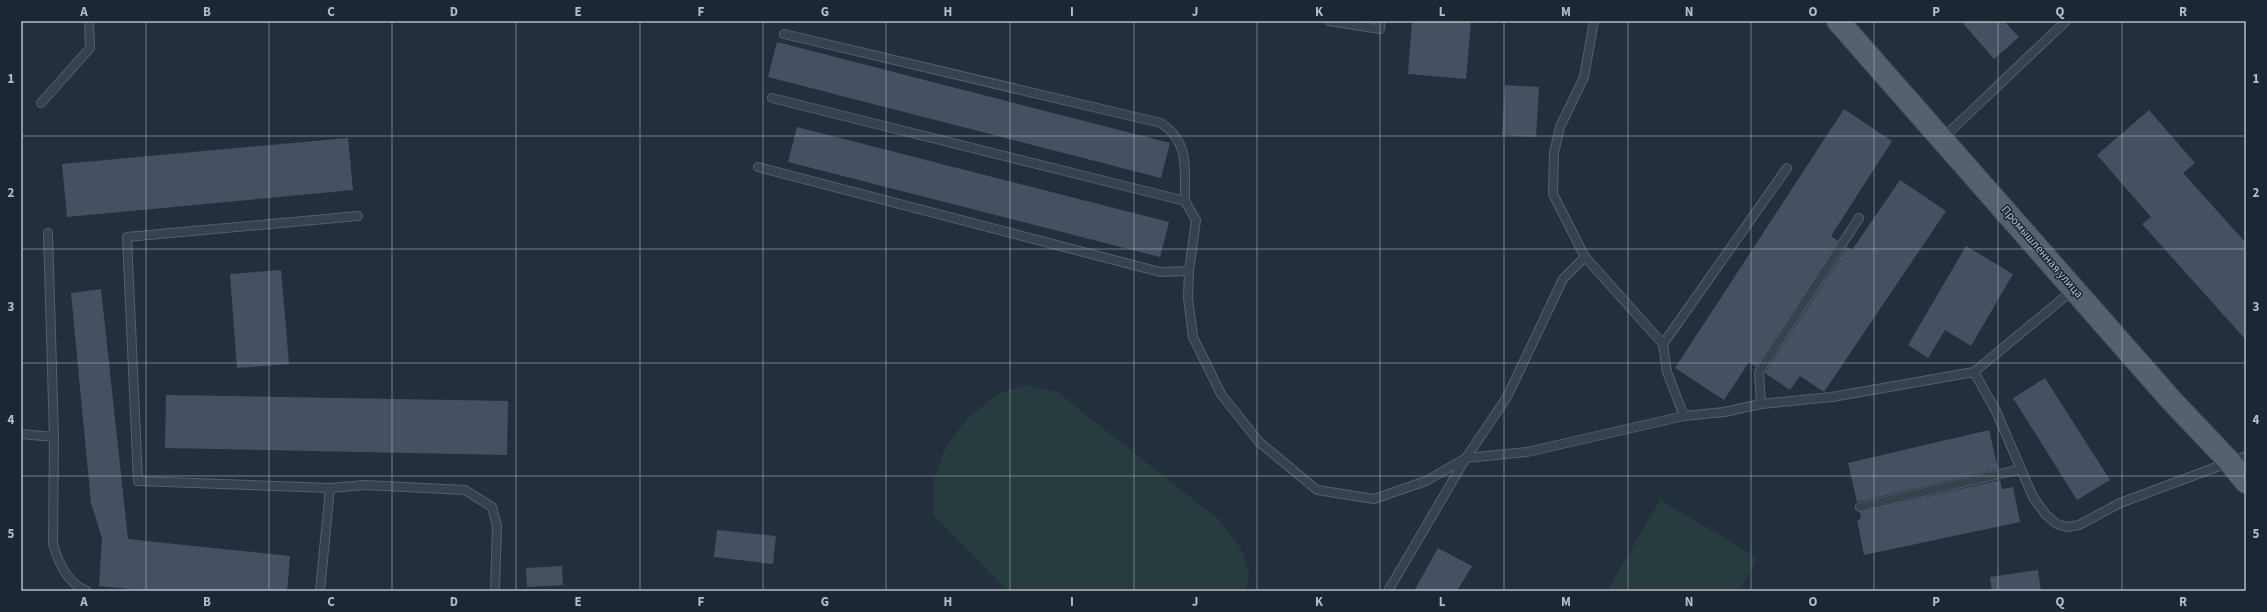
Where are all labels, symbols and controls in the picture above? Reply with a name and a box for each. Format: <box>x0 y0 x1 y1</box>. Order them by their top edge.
text: A <box>79 3 88 21</box>
text: B <box>203 3 211 21</box>
text: C <box>327 3 335 21</box>
text: D <box>450 3 458 21</box>
text: E <box>574 3 582 21</box>
text: F <box>698 3 705 21</box>
text: G <box>821 3 829 21</box>
text: H <box>944 3 952 21</box>
text: I <box>1070 3 1074 21</box>
text: J <box>1192 3 1198 21</box>
text: K <box>1315 3 1324 21</box>
text: L <box>1439 3 1446 21</box>
text: M <box>1561 3 1571 21</box>
text: N <box>1685 3 1693 21</box>
text: O <box>1809 3 1818 21</box>
text: P <box>1932 3 1940 21</box>
text: Q <box>2056 3 2065 21</box>
text: R <box>2179 3 2187 21</box>
text: 1 <box>8 70 15 88</box>
text: 1 <box>2253 70 2260 88</box>
text: 2 <box>8 184 15 202</box>
text: 2 <box>2253 184 2260 202</box>
street label: Промышленная улица <box>1997 202 2087 302</box>
text: 3 <box>8 298 15 316</box>
text: 3 <box>2253 298 2260 316</box>
text: 4 <box>8 411 15 429</box>
text: 4 <box>2253 411 2260 429</box>
text: 5 <box>8 525 15 543</box>
text: 5 <box>2253 525 2260 543</box>
text: A <box>79 593 88 611</box>
text: B <box>203 593 211 611</box>
text: C <box>327 593 335 611</box>
text: D <box>450 593 458 611</box>
text: E <box>574 593 582 611</box>
text: F <box>698 593 705 611</box>
text: G <box>821 593 829 611</box>
text: H <box>944 593 952 611</box>
text: I <box>1070 593 1074 611</box>
text: J <box>1192 593 1198 611</box>
text: K <box>1315 593 1324 611</box>
text: L <box>1439 593 1446 611</box>
text: M <box>1561 593 1571 611</box>
text: N <box>1685 593 1693 611</box>
text: O <box>1809 593 1818 611</box>
text: P <box>1932 593 1940 611</box>
text: Q <box>2056 593 2065 611</box>
text: R <box>2179 593 2187 611</box>

